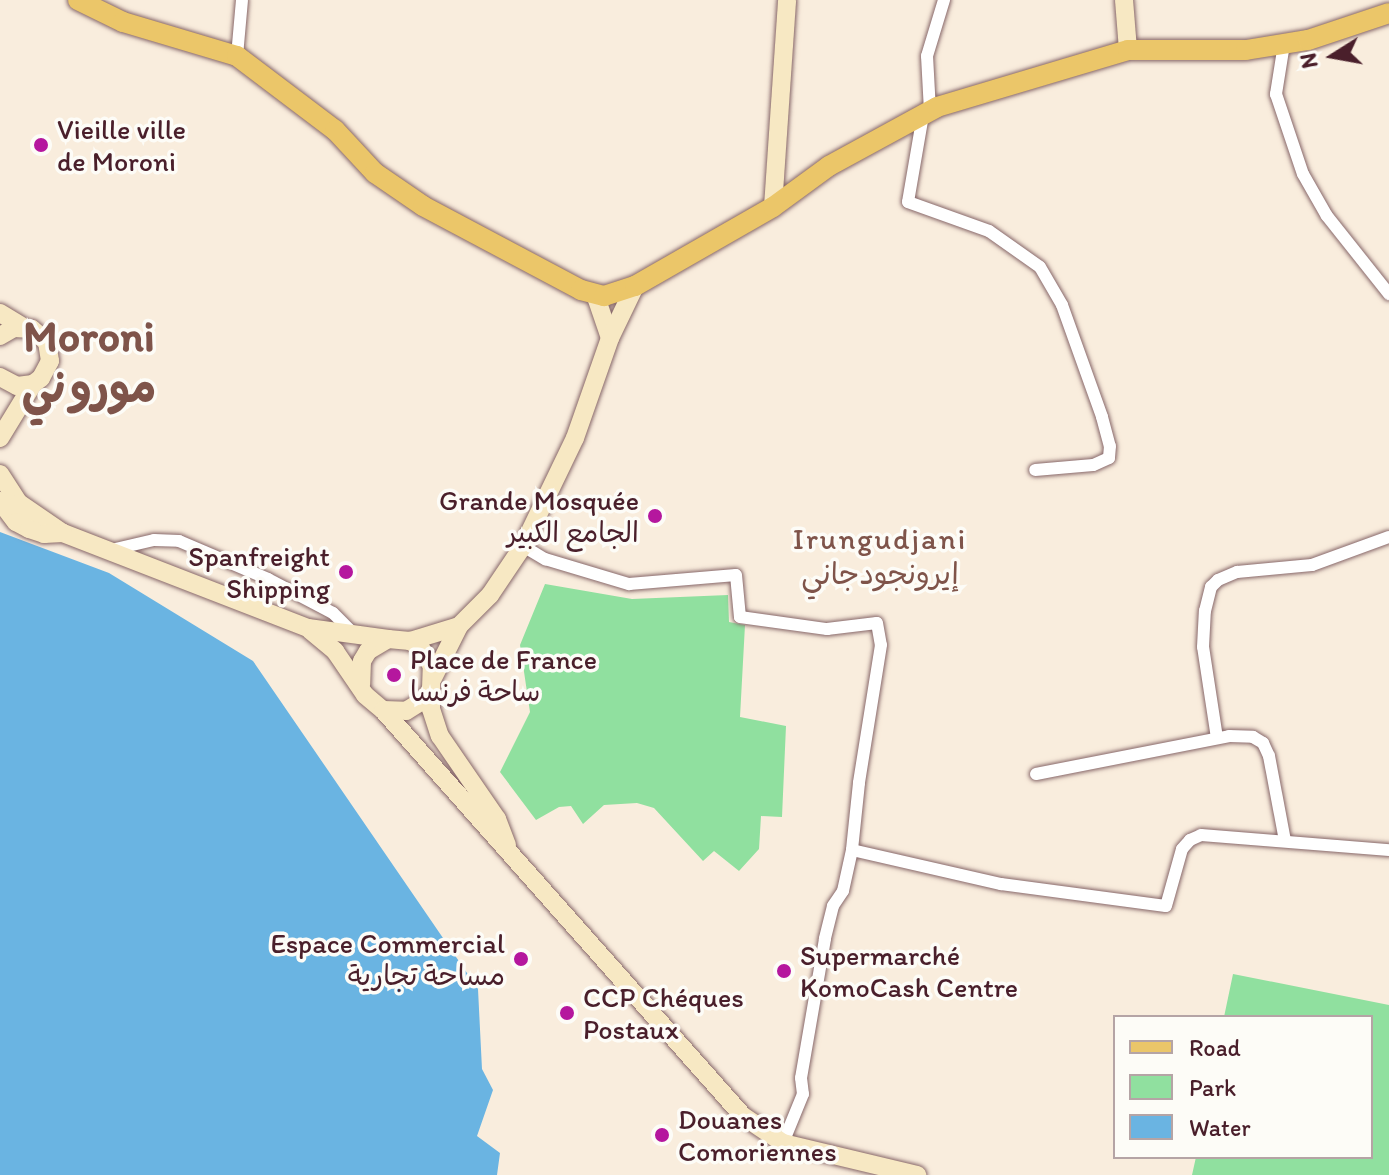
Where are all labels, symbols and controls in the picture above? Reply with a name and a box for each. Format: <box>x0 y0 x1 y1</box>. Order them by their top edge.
north arrow <box>1293 16 1373 96</box>
text: N <box>1294 51 1324 71</box>
place label: Vieille ville de Moroni <box>57 112 186 178</box>
marker: Vieille ville de Moroni <box>32 136 50 154</box>
district label: Moroni موروني <box>22 311 156 414</box>
place label: Grande Mosquée الجامع الكبير <box>439 483 639 549</box>
marker: Grande Mosquée الجامع الكبير <box>646 507 664 525</box>
district label: Irungudjani إيرونجودجاني <box>793 521 967 592</box>
place label: Spanfreight Shipping <box>188 539 330 605</box>
marker: Spanfreight Shipping <box>337 563 355 581</box>
place label: Place de France ساحة فرنسا <box>410 642 597 708</box>
marker: Place de France ساحة فرنسا <box>385 666 403 684</box>
place label: Espace Commercial مساحة تجارية <box>270 926 505 992</box>
place label: Supermarché KomoCash Centre <box>800 938 1018 1004</box>
marker: Espace Commercial مساحة تجارية <box>512 950 530 968</box>
marker: Supermarché KomoCash Centre <box>775 962 793 980</box>
place label: CCP Chéques Postaux <box>583 980 744 1046</box>
marker: CCP Chéques Postaux <box>558 1004 576 1022</box>
legend <box>1113 1015 1373 1159</box>
text: Road <box>1189 1033 1241 1062</box>
text: Park <box>1189 1073 1236 1102</box>
place label: Douanes Comoriennes <box>678 1102 837 1168</box>
text: Water <box>1189 1113 1251 1142</box>
marker: Douanes Comoriennes <box>653 1126 671 1144</box>

